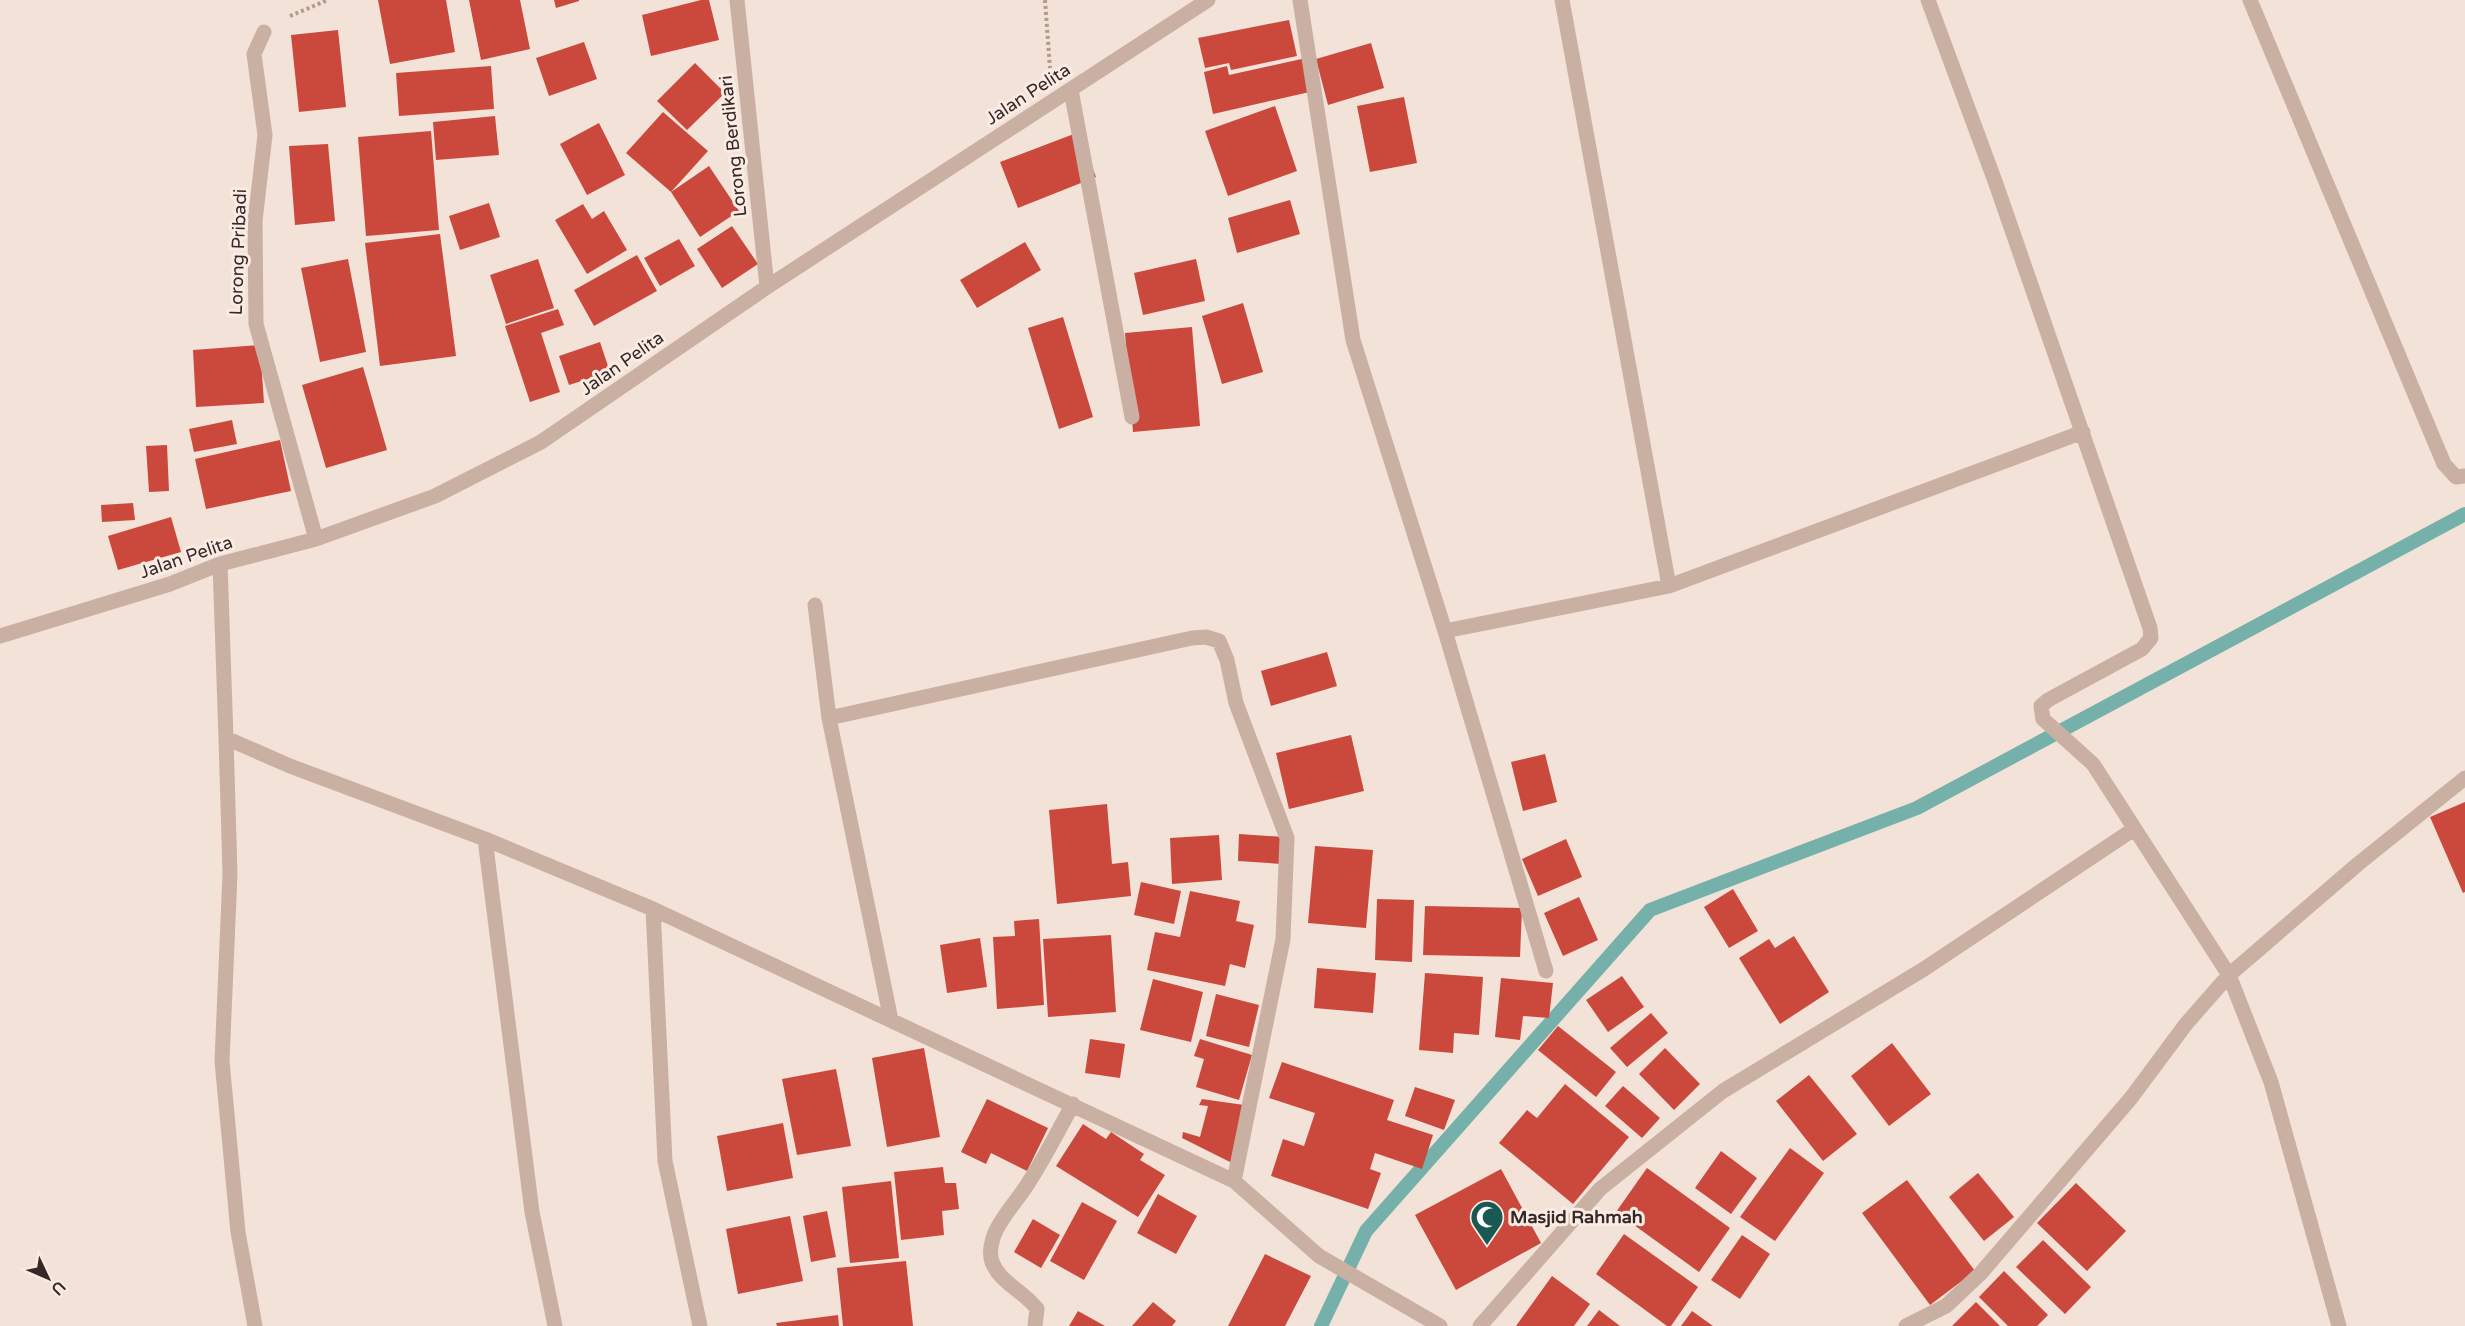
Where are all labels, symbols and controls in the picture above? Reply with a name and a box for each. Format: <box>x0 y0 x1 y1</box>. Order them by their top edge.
street label: Jalan Pelita <box>981 58 1075 130</box>
street label: Lorong Berdikari <box>715 74 751 218</box>
street label: Lorong Pribadi <box>225 188 251 316</box>
street label: Jalan Pelita <box>576 326 668 400</box>
street label: Jalan Pelita <box>137 531 235 583</box>
mosque icon: Masjid Rahmah <box>1469 1199 1505 1246</box>
place label: Masjid Rahmah <box>1510 1206 1643 1228</box>
north arrow <box>18 1248 78 1308</box>
text: U <box>47 1276 69 1299</box>

